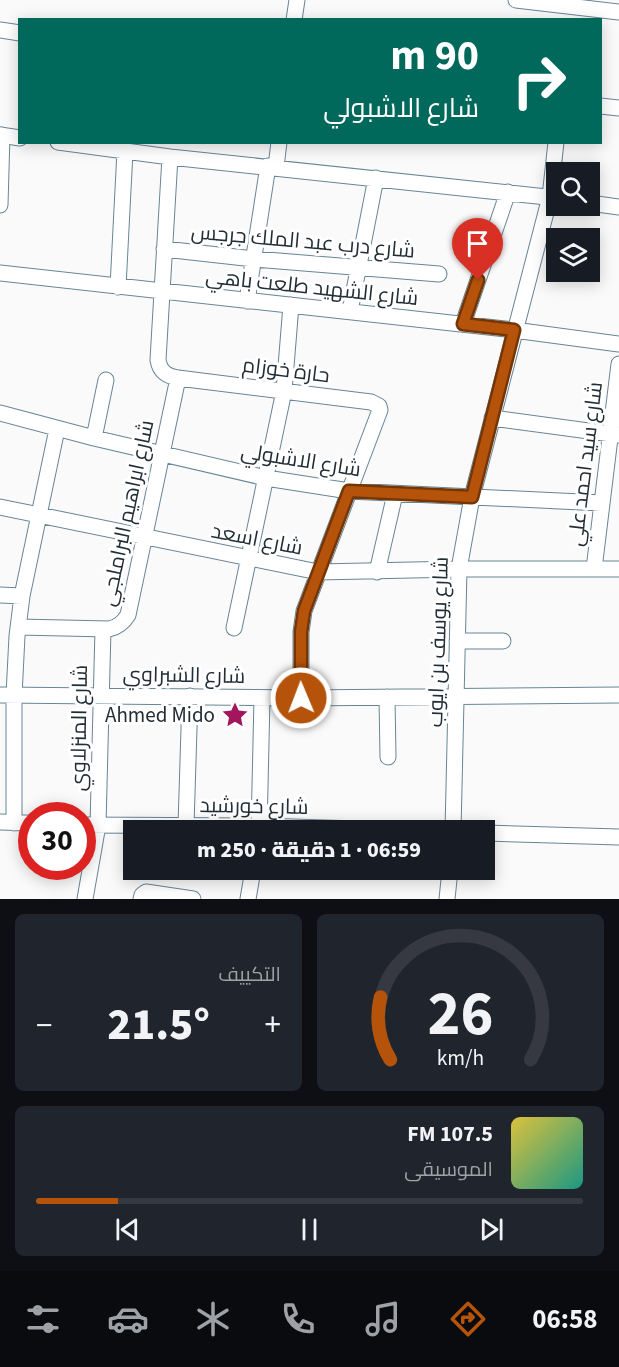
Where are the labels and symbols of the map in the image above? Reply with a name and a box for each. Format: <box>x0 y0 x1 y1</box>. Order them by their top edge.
street label: شارع درب عبد الملك جرجس <box>190 216 416 266</box>
pin <box>452 218 503 280</box>
street label: شارع الشهيد طلعت باهي <box>204 261 420 314</box>
street label: حارة خوزام <box>241 350 331 390</box>
street label: شارع سيد احمد علي <box>560 380 611 548</box>
street label: شارع ابراهيم البراملجي <box>93 417 162 609</box>
street label: شارع الاشبولي <box>239 436 363 485</box>
street label: شارع اسعد <box>209 515 305 563</box>
street label: شارع يوسف بن ايوب <box>420 556 456 728</box>
street label: شارع الشبراوي <box>122 659 246 692</box>
street label: شارع المنزلاوي <box>63 664 96 792</box>
position arrow <box>269 666 333 730</box>
place label: Ahmed Mido <box>105 700 215 730</box>
place icon: Ahmed Mido <box>220 700 250 730</box>
street label: شارع خورشيد <box>199 790 309 822</box>
speed limit sign: 30 <box>18 802 96 880</box>

